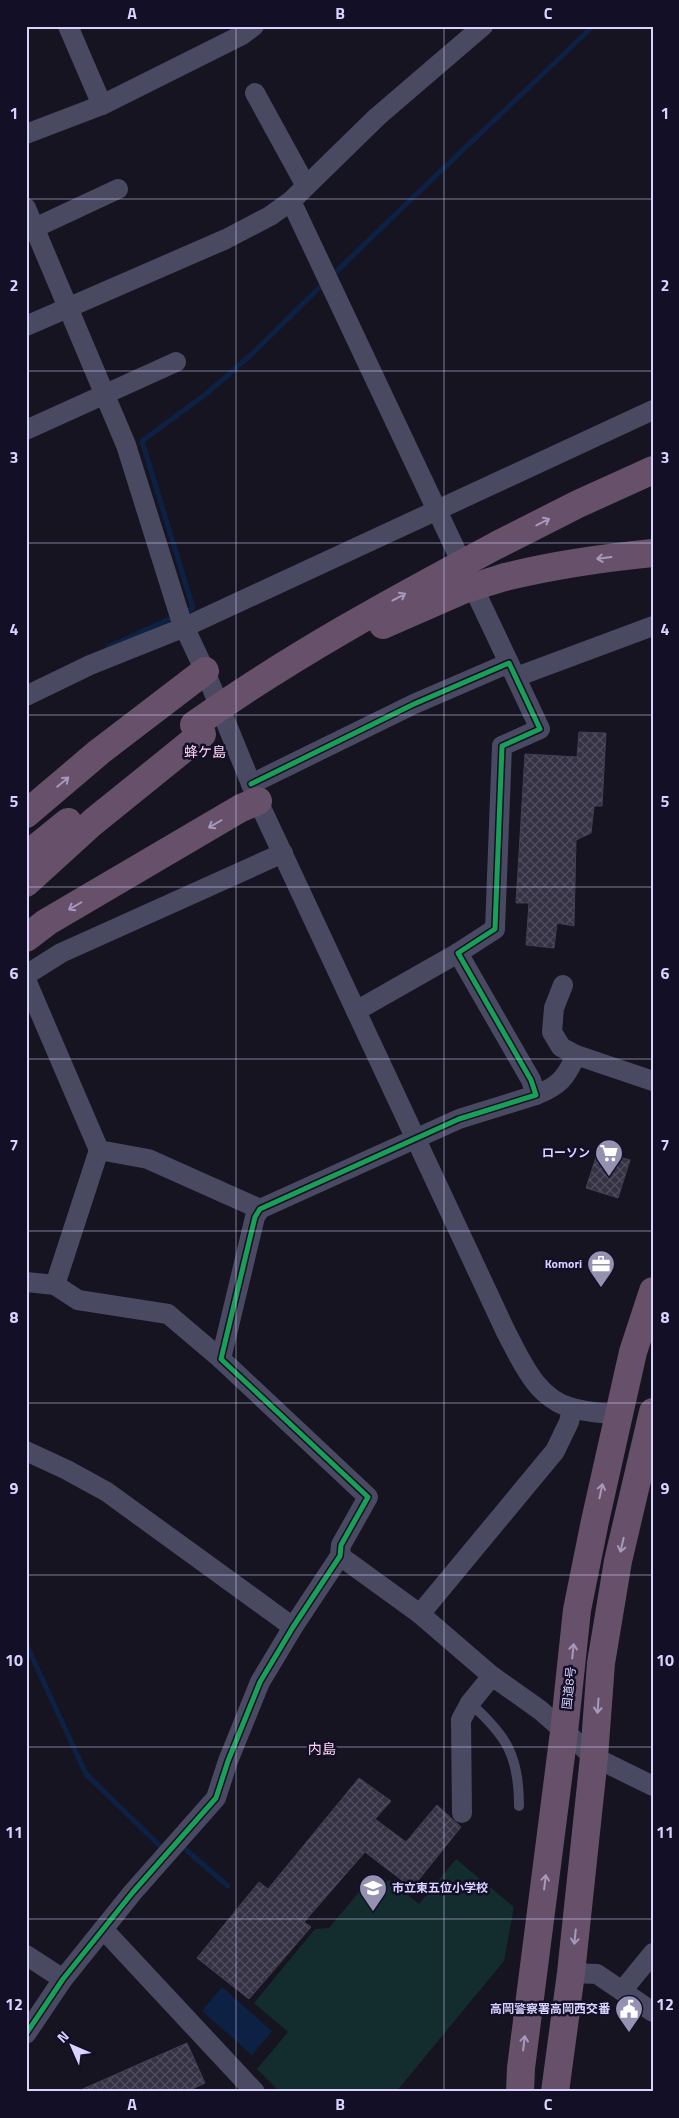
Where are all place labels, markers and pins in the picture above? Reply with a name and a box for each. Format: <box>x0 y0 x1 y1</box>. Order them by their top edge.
supermarket icon: ローソン <box>594 1138 624 1177</box>
place label: ローソン <box>542 1143 590 1162</box>
office icon: Komori <box>586 1249 616 1288</box>
place label: Komori <box>545 1254 582 1273</box>
school or university icon: 市立東五位小学校 <box>358 1873 388 1912</box>
place label: 市立東五位小学校 <box>392 1878 488 1897</box>
public building icon: 高岡警察署高岡西交番 <box>614 1994 644 2033</box>
place label: 高岡警察署高岡西交番 <box>490 1999 611 2018</box>

